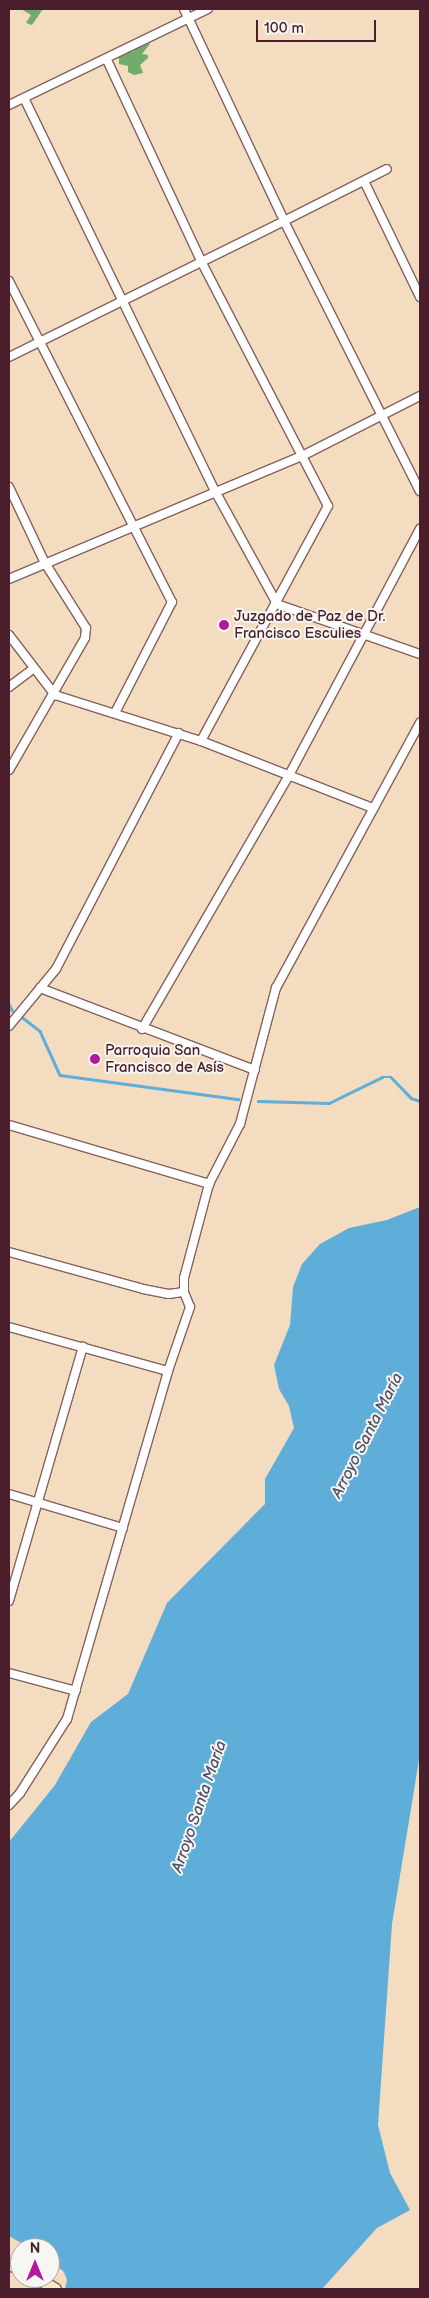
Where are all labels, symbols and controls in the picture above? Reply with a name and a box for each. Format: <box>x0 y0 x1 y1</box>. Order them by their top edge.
scale bar <box>259 10 379 42</box>
text: 100 m <box>264 19 304 38</box>
place label: Juzgado de Paz de Dr. Francisco Esculies <box>234 607 386 642</box>
marker: Juzgado de Paz de Dr. Francisco Esculies <box>218 619 230 631</box>
place label: Parroquia San Francisco de Asís <box>105 1041 224 1076</box>
marker: Parroquia San Francisco de Asís <box>89 1053 101 1065</box>
water label: Arroyo Santa María <box>328 1370 408 1502</box>
water label: Arroyo Santa María <box>168 1738 232 1876</box>
north arrow <box>10 2238 60 2288</box>
text: N <box>30 2240 40 2257</box>

